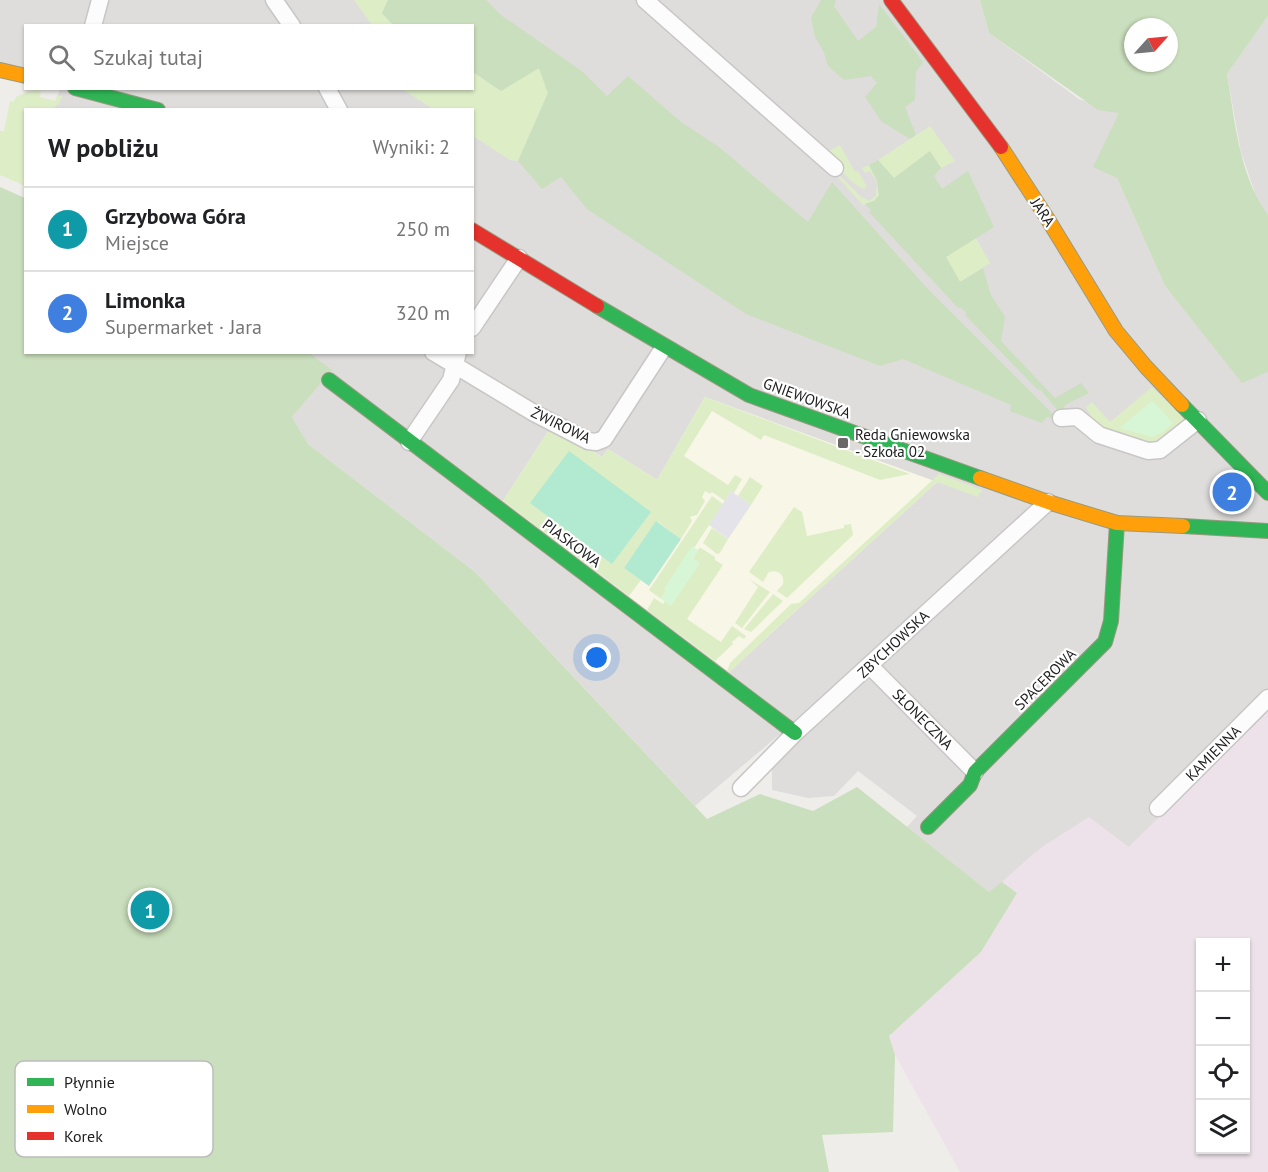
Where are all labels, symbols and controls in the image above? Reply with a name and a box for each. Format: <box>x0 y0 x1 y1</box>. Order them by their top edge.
north arrow <box>1124 18 1178 72</box>
search box <box>24 24 474 90</box>
icon: search <box>45 41 78 74</box>
text: Szukaj tutaj <box>93 43 203 71</box>
text: W pobliżu <box>48 131 159 164</box>
text: Wyniki: 2 <box>373 134 450 160</box>
street label: JARA <box>1026 193 1059 230</box>
text: Grzybowa Góra <box>105 202 246 230</box>
text: 1 <box>62 216 73 242</box>
text: 250 m <box>396 216 450 242</box>
text: Miejsce <box>105 230 169 256</box>
text: Limonka <box>105 286 185 314</box>
text: 2 <box>62 300 73 326</box>
text: 320 m <box>396 300 450 326</box>
text: Supermarket · Jara <box>105 314 262 340</box>
street label: GNIEWOWSKA <box>761 373 854 423</box>
street label: ŻWIROWA <box>528 402 594 448</box>
place label: Reda Gniewowska - Szkoła 02 <box>855 425 970 461</box>
marker: Reda Gniewowska - Szkoła 02 <box>836 436 850 450</box>
pin: 2 <box>1212 470 1252 514</box>
street label: PIASKOWA <box>539 515 605 571</box>
street label: ZBYCHOWSKA <box>853 606 933 682</box>
your location <box>582 643 611 672</box>
street label: SPACEROWA <box>1010 644 1080 714</box>
street label: SŁONECZNA <box>889 685 958 754</box>
street label: KAMIENNA <box>1181 721 1245 785</box>
pin: 1 <box>130 888 170 932</box>
map controls <box>1196 938 1250 1154</box>
button: + <box>1196 938 1250 992</box>
button: − <box>1196 992 1250 1046</box>
button: locate <box>1196 1046 1250 1100</box>
legend <box>15 1061 213 1157</box>
text: Płynnie <box>64 1072 115 1092</box>
text: Wolno <box>64 1099 107 1119</box>
button: layers <box>1196 1100 1250 1154</box>
text: Korek <box>64 1126 103 1146</box>

